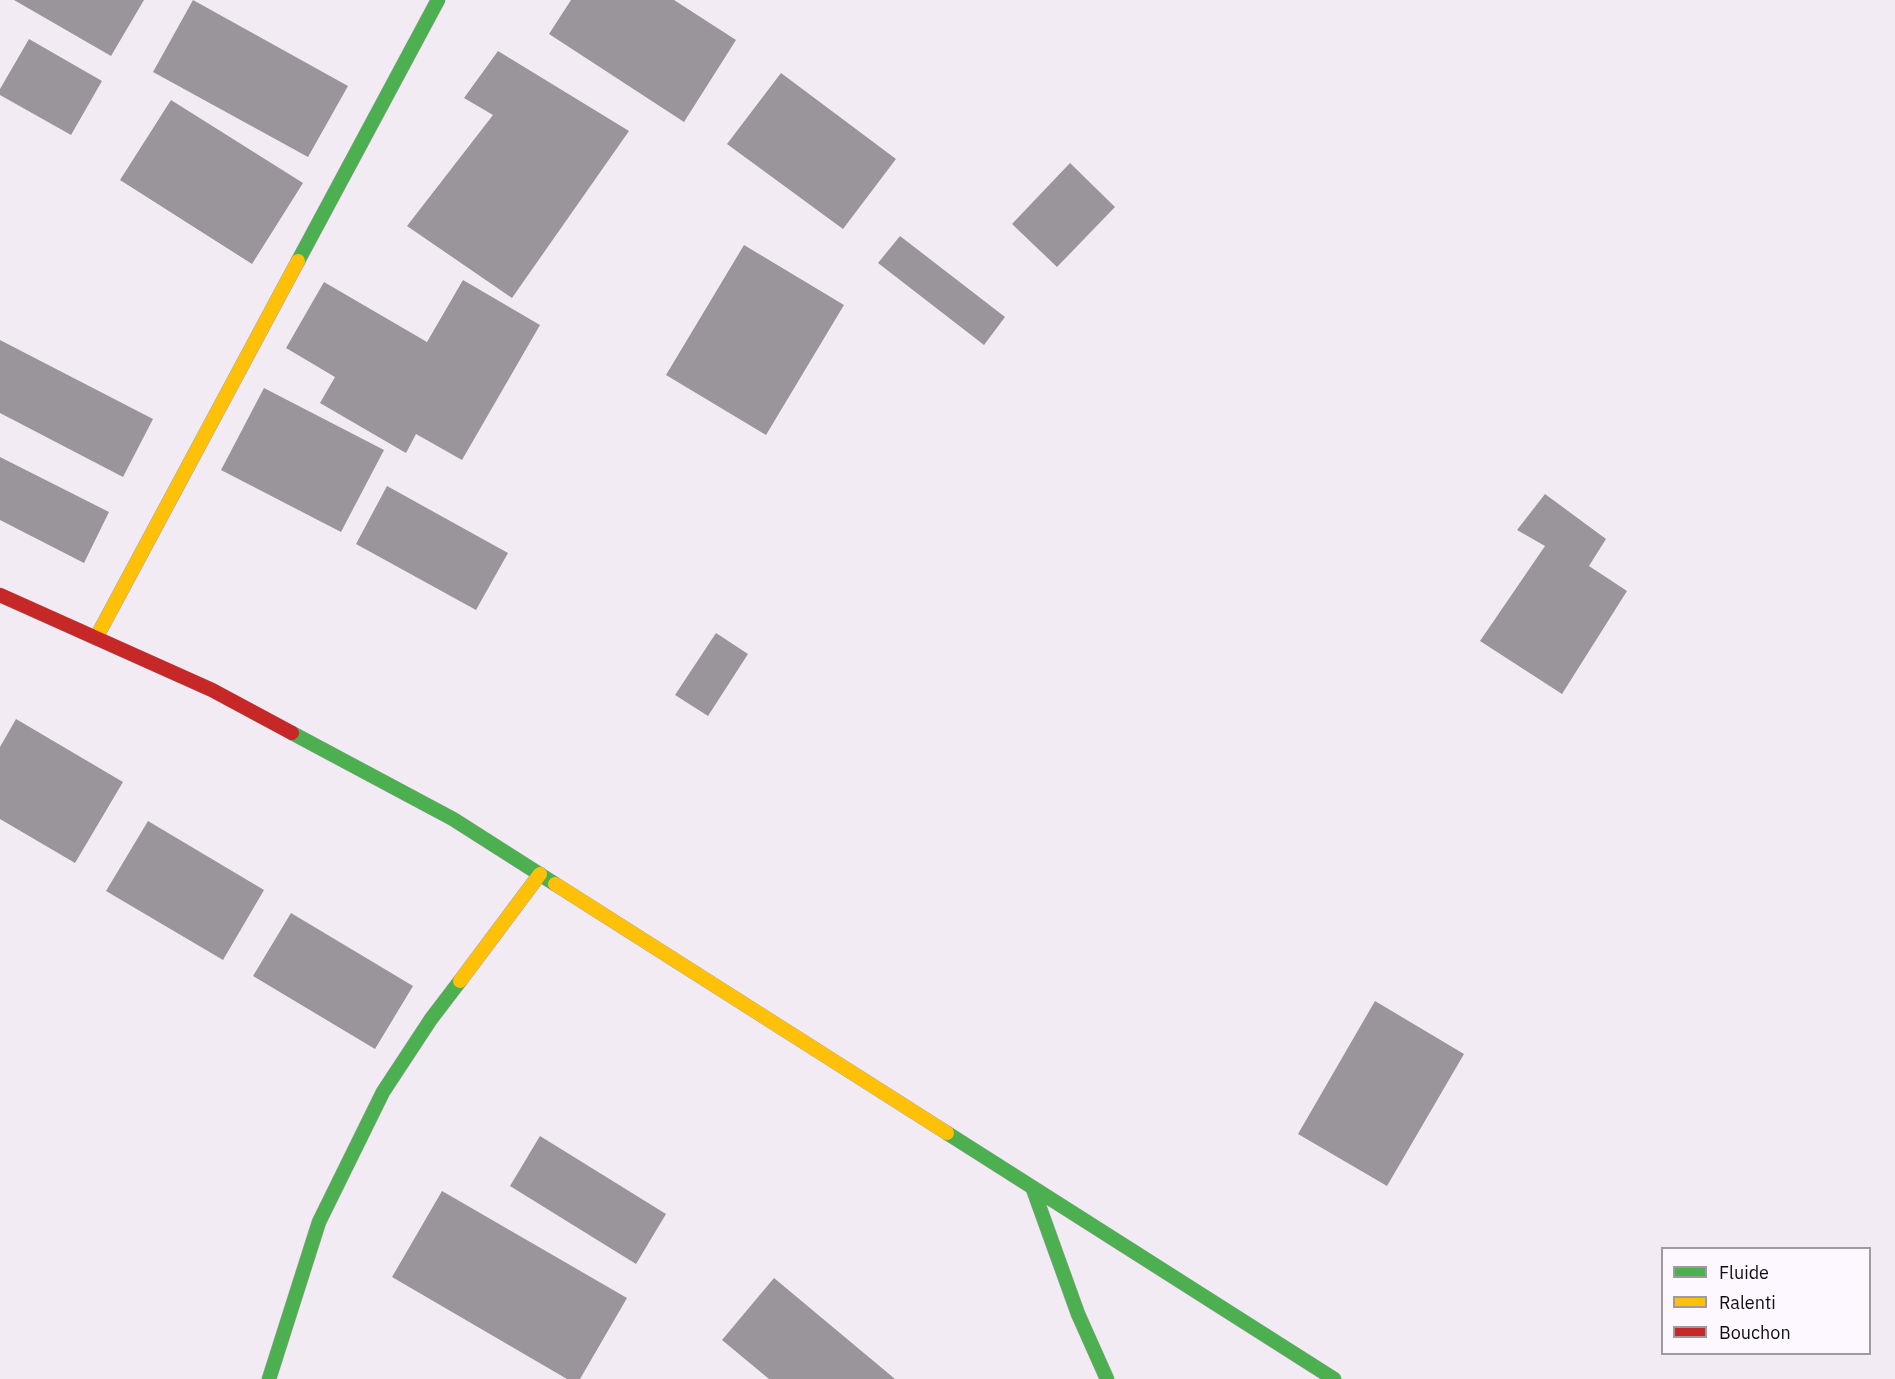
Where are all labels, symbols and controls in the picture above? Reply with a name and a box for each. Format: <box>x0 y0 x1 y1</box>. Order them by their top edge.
legend <box>1661 1247 1871 1355</box>
text: Fluide <box>1719 1261 1769 1284</box>
text: Ralenti <box>1719 1291 1776 1314</box>
text: Bouchon <box>1719 1321 1791 1344</box>

